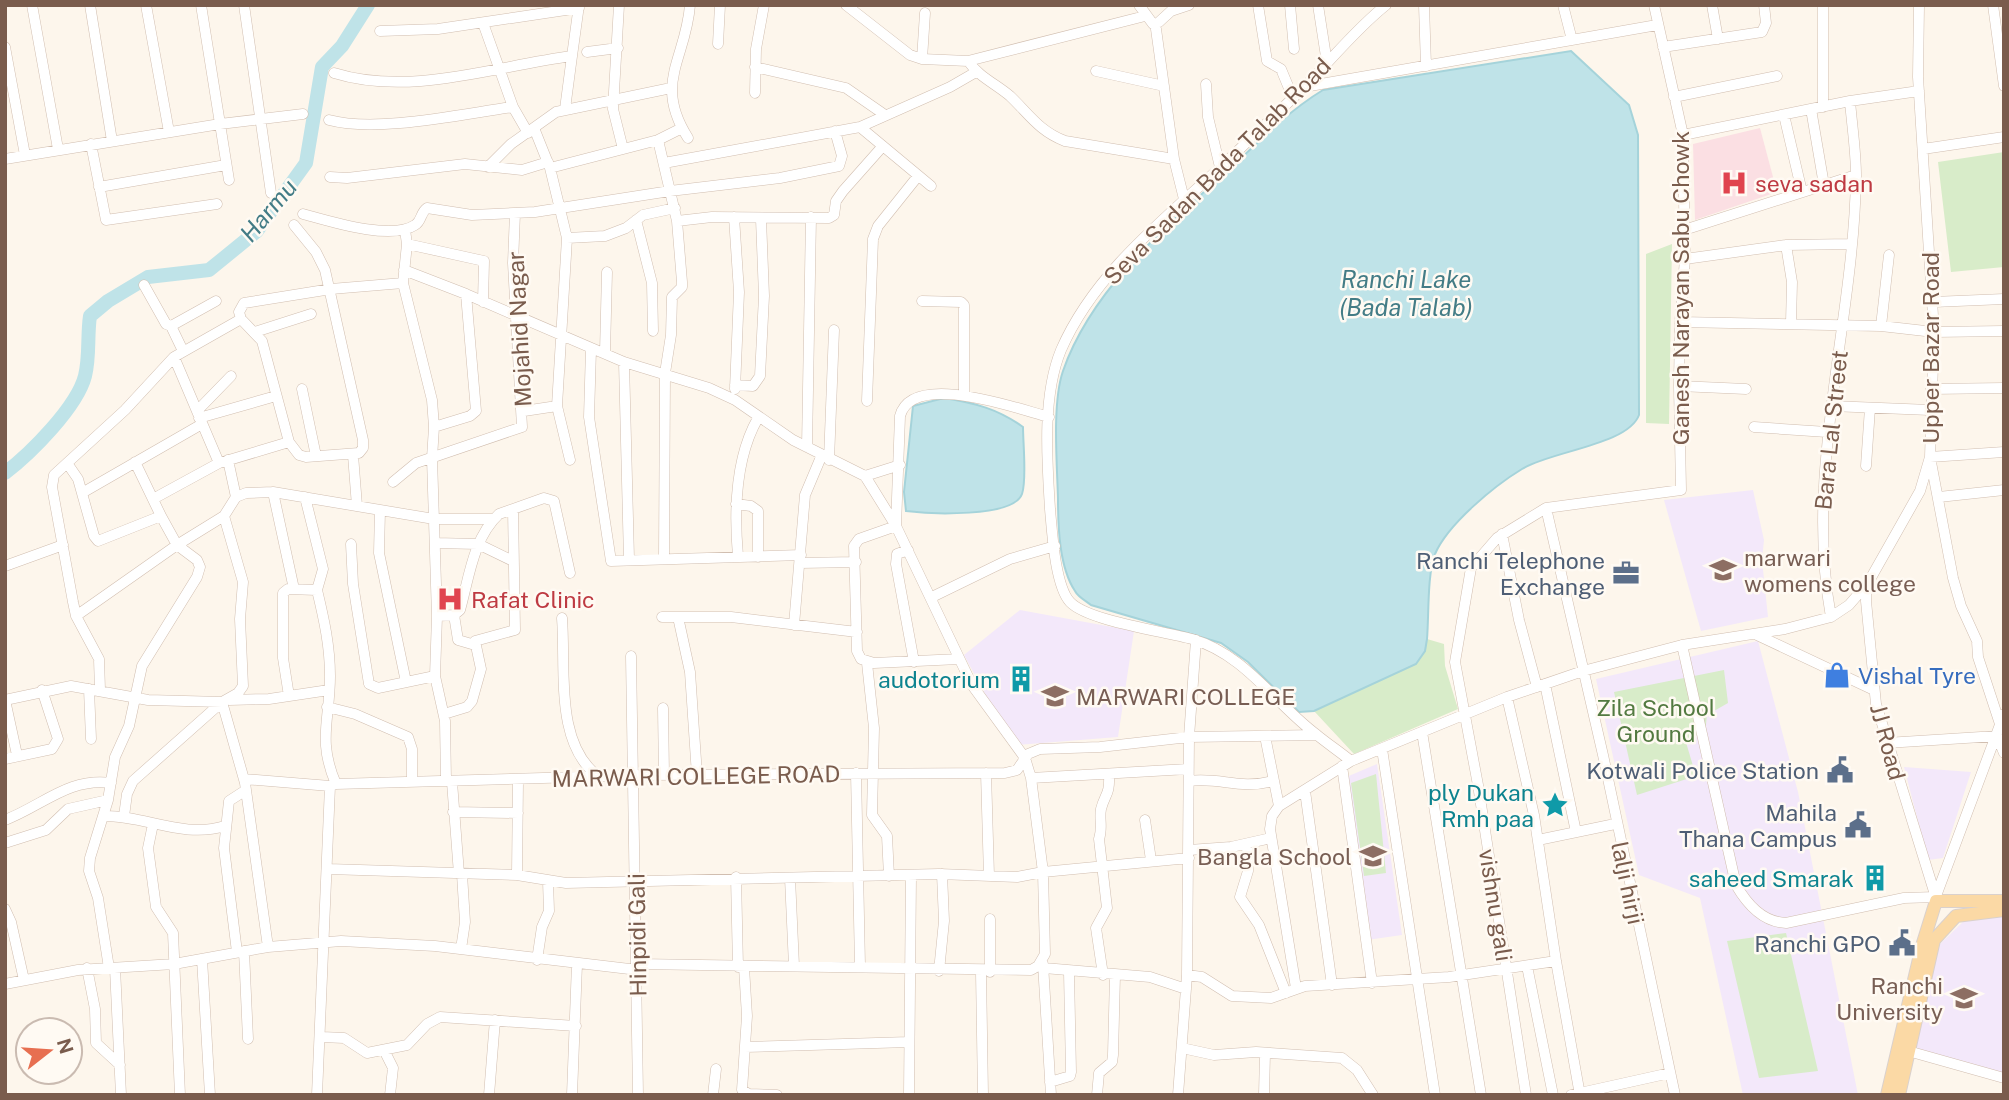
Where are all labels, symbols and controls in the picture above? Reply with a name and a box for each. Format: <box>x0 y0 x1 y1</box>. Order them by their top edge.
street label: Seva Sadan Bada Talab Road <box>1098 52 1336 290</box>
street label: Ganesh Narayan Sabu Chowk <box>1667 131 1694 445</box>
hospital icon: seva sadan <box>1719 168 1749 198</box>
place label: seva sadan <box>1755 170 1873 197</box>
water label: Harmu <box>234 173 302 247</box>
street label: Mojahid Nagar <box>501 250 537 408</box>
street label: Upper Bazar Road <box>1917 252 1944 444</box>
water label: Ranchi Lake (Bada Talab) <box>1339 265 1473 321</box>
street label: Bara Lal Street <box>1809 349 1853 511</box>
place label: marwari womens college <box>1744 544 1916 597</box>
place label: Ranchi Telephone Exchange <box>1416 547 1605 600</box>
school or university icon: marwari womens college <box>1708 555 1738 585</box>
office icon: Ranchi Telephone Exchange <box>1611 558 1641 588</box>
hospital icon: Rafat Clinic <box>435 584 465 614</box>
place label: Rafat Clinic <box>471 586 595 613</box>
shop icon: Vishal Tyre <box>1822 660 1852 690</box>
place label: Vishal Tyre <box>1858 662 1976 689</box>
building icon: audotorium <box>1006 664 1036 694</box>
place label: audotorium <box>878 666 1000 693</box>
school or university icon: MARWARI COLLEGE <box>1040 681 1070 711</box>
place label: MARWARI COLLEGE <box>1076 683 1296 710</box>
park label: Zila School Ground <box>1596 694 1716 747</box>
street label: JJ Road <box>1865 701 1911 783</box>
public building icon: Kotwali Police Station <box>1825 755 1855 785</box>
place label: Kotwali Police Station <box>1586 757 1819 784</box>
street label: MARWARI COLLEGE ROAD <box>551 760 841 792</box>
place label: ply Dukan Rmh paa <box>1428 779 1534 832</box>
place icon: ply Dukan Rmh paa <box>1540 790 1570 820</box>
place label: Mahila Thana Campus <box>1679 799 1837 852</box>
public building icon: Mahila Thana Campus <box>1843 810 1873 840</box>
street label: lalji hirji <box>1606 839 1650 927</box>
school or university icon: Bangla School <box>1358 841 1388 871</box>
place label: Bangla School <box>1197 843 1352 870</box>
street label: vishnu gali <box>1474 847 1518 963</box>
building icon: saheed Smarak <box>1860 863 1890 893</box>
place label: saheed Smarak <box>1689 865 1854 892</box>
street label: Hinpidi Gali <box>622 873 652 997</box>
public building icon: Ranchi GPO <box>1887 928 1917 958</box>
place label: Ranchi GPO <box>1754 930 1881 957</box>
place label: Ranchi University <box>1836 972 1943 1025</box>
school or university icon: Ranchi University <box>1949 983 1979 1013</box>
north arrow <box>14 1016 84 1086</box>
text: N <box>53 1036 78 1056</box>

